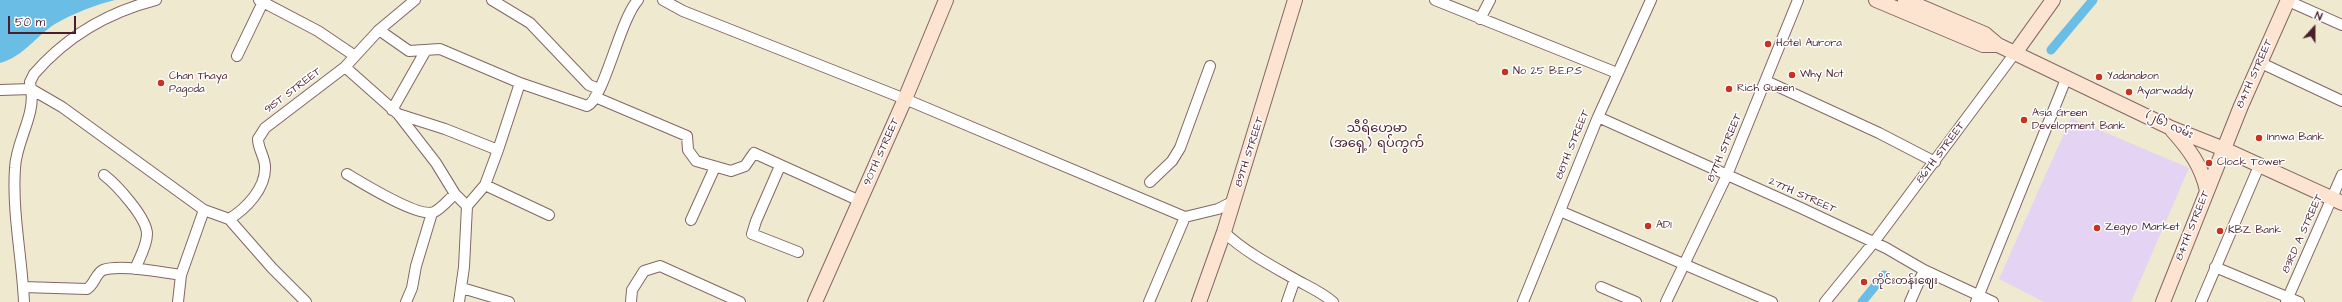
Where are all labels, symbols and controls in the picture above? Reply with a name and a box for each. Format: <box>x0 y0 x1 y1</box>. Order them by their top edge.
scale bar <box>10 8 78 34</box>
north arrow <box>2294 8 2334 48</box>
text: N <box>2313 8 2324 25</box>
text: 50 m <box>15 14 45 31</box>
place label: Hotel Aurora <box>1776 37 1842 51</box>
street label: 84TH STREET <box>2234 37 2276 111</box>
marker: Hotel Aurora <box>1763 39 1773 49</box>
street label: 91ST STREET <box>262 65 324 117</box>
place label: No 25 B.E.P.S <box>1513 65 1582 79</box>
marker: No 25 B.E.P.S <box>1500 67 1510 77</box>
place label: Why Not <box>1800 68 1844 82</box>
place label: Chan Thaya Pagoda <box>169 70 227 96</box>
marker: Why Not <box>1787 70 1797 80</box>
place label: Yadanabon <box>2107 70 2159 84</box>
marker: Yadanabon <box>2094 72 2104 82</box>
marker: Chan Thaya Pagoda <box>156 78 166 88</box>
place label: Rich Queen <box>1737 82 1794 96</box>
marker: Rich Queen <box>1724 84 1734 94</box>
place label: Ayarwaddy <box>2137 85 2194 99</box>
marker: Ayarwaddy <box>2124 87 2134 97</box>
place label: Asia Green Development Bank <box>2032 107 2125 133</box>
street label: 88TH STREET <box>1553 108 1593 182</box>
street label: (၂၆) လမ်း <box>2143 110 2195 142</box>
street label: 87TH STREET <box>1705 112 1745 184</box>
street label: 89TH STREET <box>1232 115 1268 189</box>
marker: Asia Green Development Bank <box>2019 115 2029 125</box>
street label: 90TH STREET <box>861 116 903 188</box>
street label: 86TH STREET <box>1914 120 1968 186</box>
district label: သီရိဟေမာ (အရှေ့) ရပ်ကွက် <box>1330 121 1424 152</box>
place label: Innwa Bank <box>2267 131 2324 145</box>
marker: Innwa Bank <box>2254 133 2264 143</box>
place label: Clock Tower <box>2217 156 2285 170</box>
marker: Clock Tower <box>2204 158 2214 168</box>
street label: 27TH STREET <box>1766 175 1838 217</box>
street label: 84TH STREET <box>2173 189 2213 263</box>
street label: 83RD A STREET <box>2280 192 2326 276</box>
place label: AD1 <box>1656 219 1672 233</box>
marker: AD1 <box>1643 221 1653 231</box>
place label: Zegyo Market <box>2105 221 2180 235</box>
marker: Zegyo Market <box>2092 223 2102 233</box>
place label: KBZ Bank <box>2228 224 2281 238</box>
marker: KBZ Bank <box>2215 226 2225 236</box>
place label: ကိုင်းတန်းဈေး <box>1872 275 1938 289</box>
marker: ကိုင်းတန်းဈေး <box>1859 277 1869 287</box>

